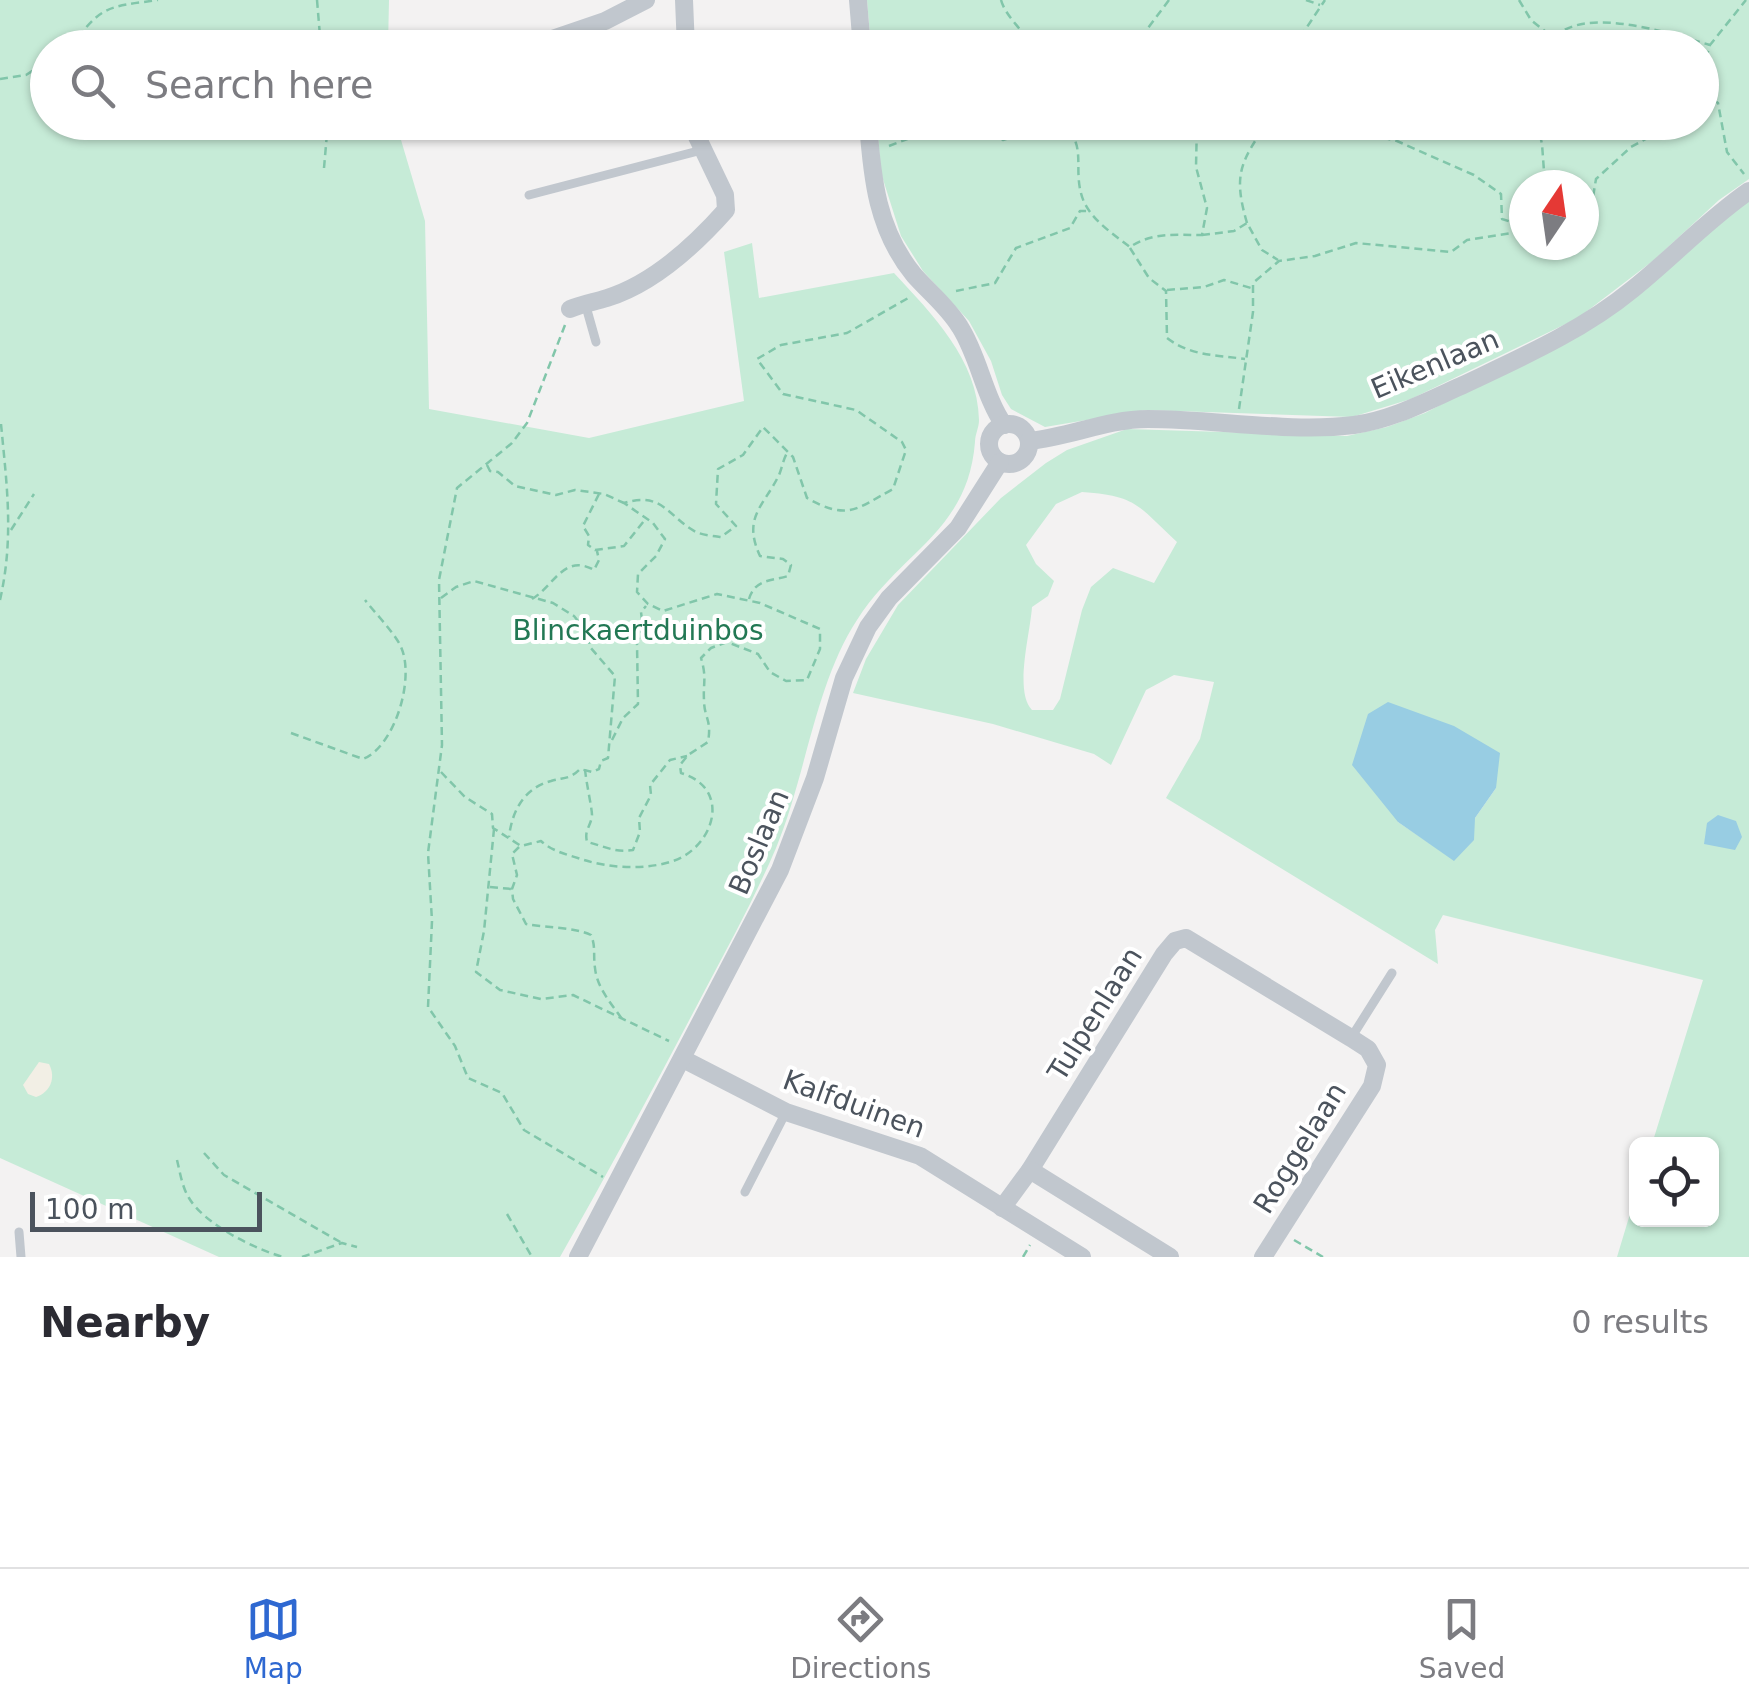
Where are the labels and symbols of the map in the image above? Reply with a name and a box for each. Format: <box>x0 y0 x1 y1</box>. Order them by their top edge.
north arrow <box>1509 170 1599 260</box>
street label: Eikenlaan <box>1366 322 1504 406</box>
park label: Blinckaertduinbos <box>512 614 764 647</box>
street label: Boslaan <box>722 785 796 899</box>
street label: Tulpenlaan <box>1040 941 1149 1088</box>
street label: Kalfduinen <box>778 1063 930 1145</box>
street label: Roggelaan <box>1247 1077 1353 1219</box>
scale bar <box>30 1187 262 1232</box>

